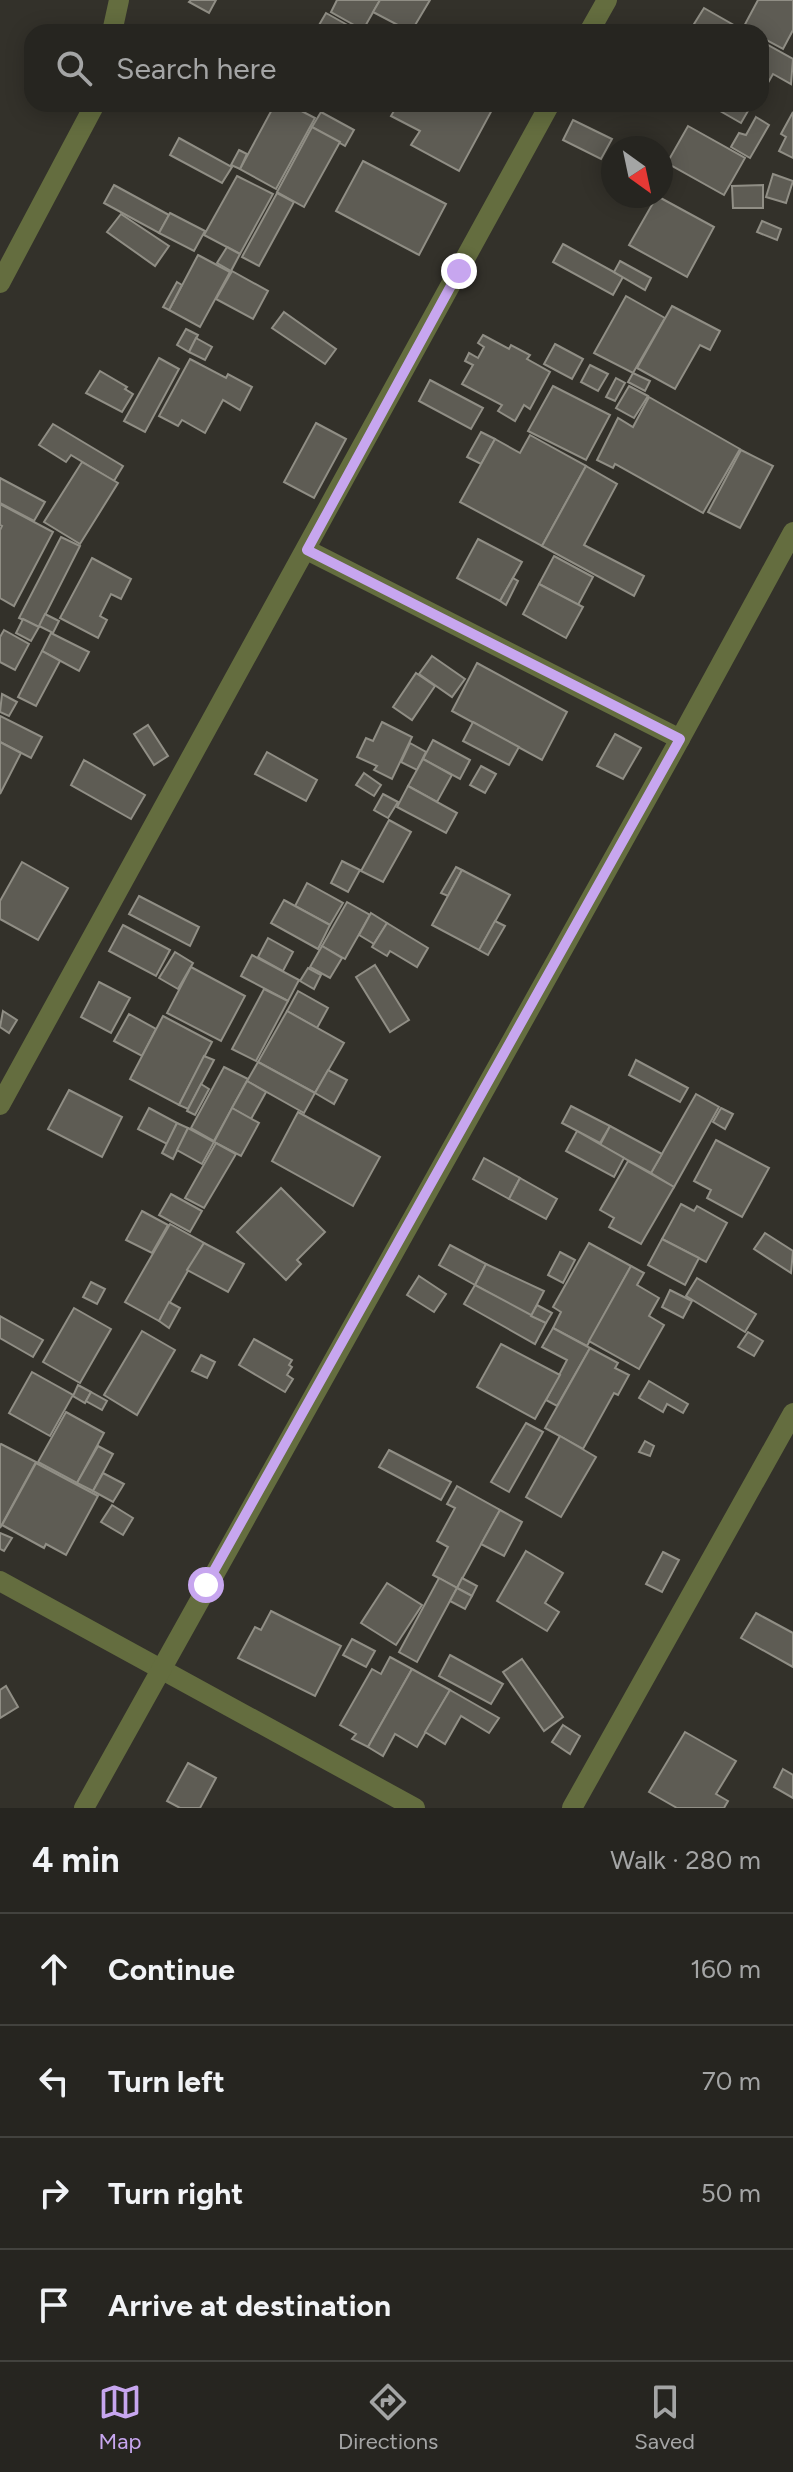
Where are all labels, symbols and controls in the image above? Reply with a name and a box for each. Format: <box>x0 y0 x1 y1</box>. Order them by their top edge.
search box <box>24 24 769 112</box>
icon: search <box>52 46 96 90</box>
text: Search here <box>116 50 276 87</box>
north arrow <box>601 136 673 208</box>
route end <box>441 253 477 289</box>
route start <box>188 1567 224 1603</box>
text: 4 min <box>32 1840 119 1881</box>
text: Walk · 280 m <box>610 1844 761 1876</box>
icon: ahead <box>32 1947 76 1991</box>
text: Continue <box>108 1951 235 1988</box>
text: 160 m <box>690 1953 761 1985</box>
icon: left <box>32 2059 76 2103</box>
text: Turn left <box>108 2063 225 2100</box>
text: 70 m <box>702 2065 761 2097</box>
icon: right <box>32 2171 76 2215</box>
text: Turn right <box>108 2175 243 2212</box>
text: 50 m <box>701 2177 761 2209</box>
icon: arrive <box>32 2283 76 2327</box>
text: Arrive at destination <box>108 2287 391 2324</box>
tab: Map <box>98 2380 142 2455</box>
tab: Directions <box>338 2380 438 2455</box>
tab: Saved <box>634 2380 695 2455</box>

